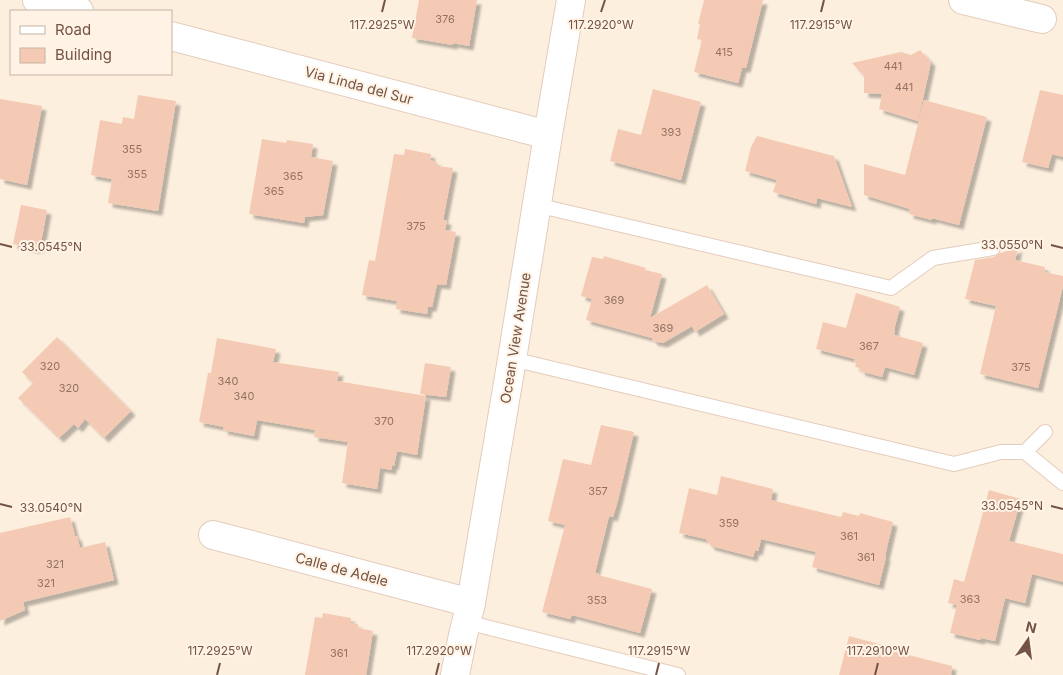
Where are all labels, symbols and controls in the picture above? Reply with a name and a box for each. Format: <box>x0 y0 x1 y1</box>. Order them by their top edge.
legend <box>10 10 172 75</box>
house number: 376 <box>435 12 455 26</box>
text: 117.2925°W <box>349 17 415 32</box>
text: 117.2920°W <box>568 17 634 32</box>
text: 117.2915°W <box>790 17 853 32</box>
text: Road <box>55 20 91 39</box>
text: Building <box>55 45 112 64</box>
house number: 415 <box>715 45 733 59</box>
house number: 441 <box>884 59 902 73</box>
street label: Via Linda del Sur <box>303 62 415 108</box>
house number: 441 <box>895 80 913 94</box>
house number: 393 <box>661 125 681 139</box>
house number: 355 <box>122 142 142 156</box>
house number: 355 <box>127 167 147 181</box>
house number: 365 <box>283 169 303 183</box>
house number: 365 <box>264 184 284 198</box>
house number: 375 <box>406 219 426 233</box>
text: 33.0550°N <box>981 237 1043 252</box>
text: 33.0545°N <box>20 239 82 254</box>
street label: Ocean View Avenue <box>496 271 534 405</box>
house number: 369 <box>604 293 624 307</box>
house number: 369 <box>653 321 673 335</box>
house number: 367 <box>859 339 879 353</box>
house number: 320 <box>40 359 60 373</box>
house number: 375 <box>1011 360 1031 374</box>
house number: 340 <box>218 374 238 388</box>
house number: 320 <box>59 381 79 395</box>
house number: 340 <box>234 389 254 403</box>
house number: 370 <box>374 414 394 428</box>
house number: 357 <box>588 484 608 498</box>
text: 33.0545°N <box>981 498 1043 513</box>
text: 33.0540°N <box>20 500 82 515</box>
house number: 359 <box>719 516 739 530</box>
house number: 361 <box>840 529 858 543</box>
street label: Calle de Adele <box>294 548 390 590</box>
house number: 361 <box>857 550 875 564</box>
house number: 321 <box>46 557 64 571</box>
house number: 321 <box>37 576 55 590</box>
house number: 363 <box>960 592 980 606</box>
house number: 353 <box>587 593 607 607</box>
north arrow <box>1003 615 1053 665</box>
text: N <box>1024 617 1038 636</box>
text: 117.2925°W <box>187 643 253 658</box>
text: 117.2920°W <box>406 643 472 658</box>
text: 117.2915°W <box>628 643 691 658</box>
text: 117.2910°W <box>846 643 910 658</box>
house number: 361 <box>330 646 348 660</box>

